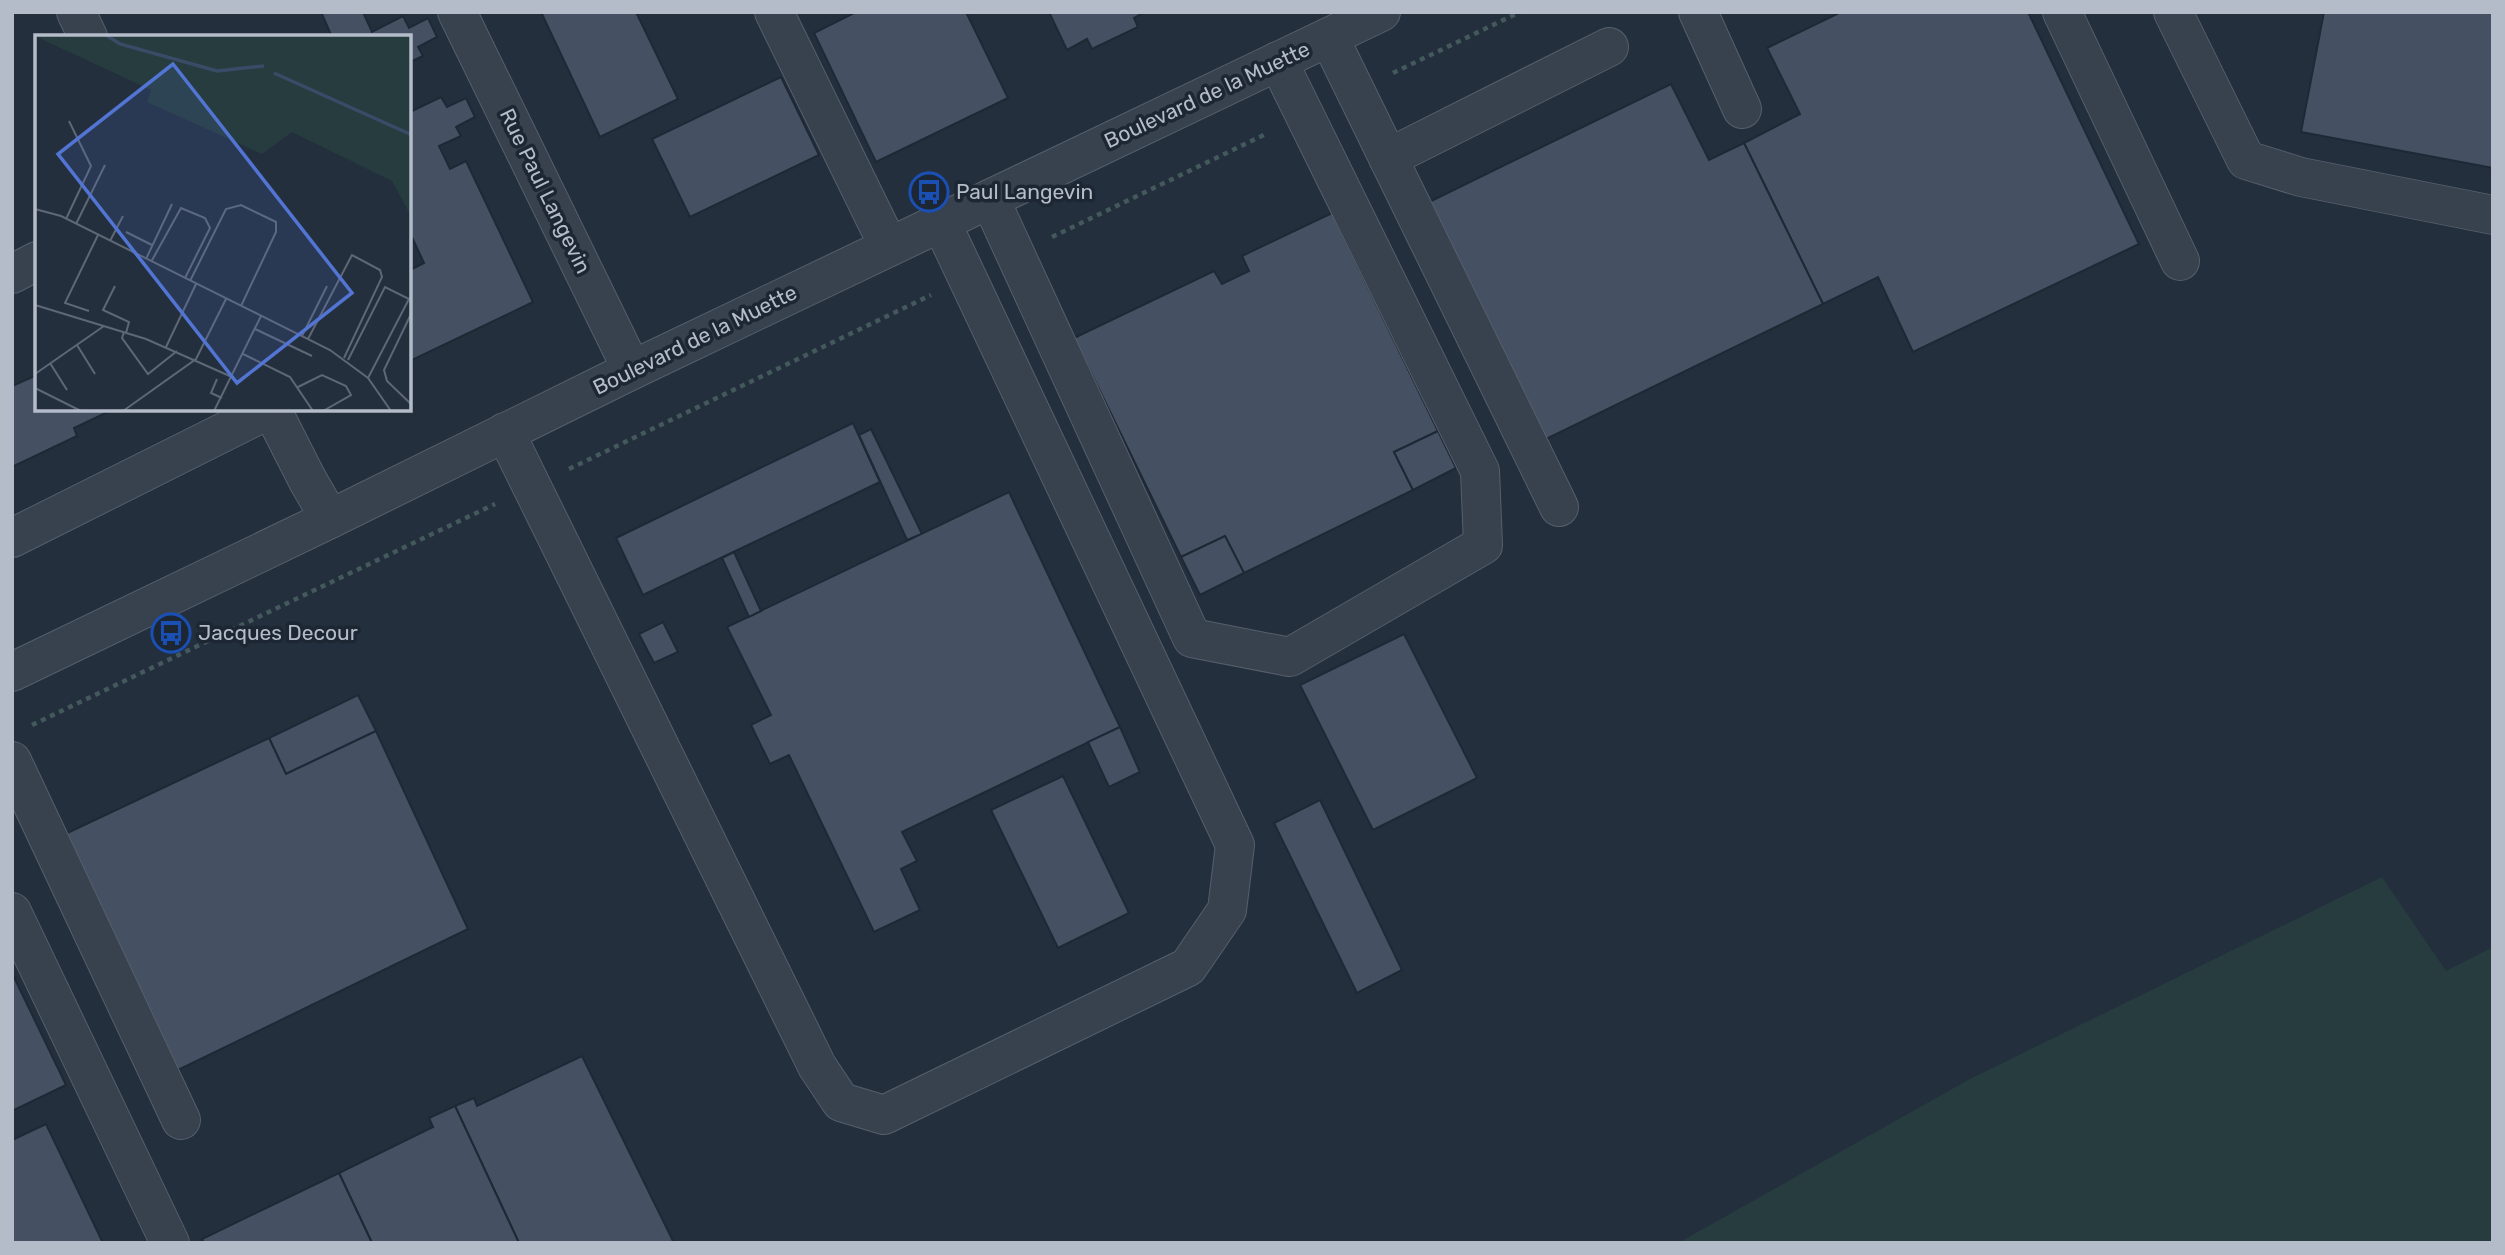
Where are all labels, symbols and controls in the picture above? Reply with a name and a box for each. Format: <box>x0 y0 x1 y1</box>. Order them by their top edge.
inset map <box>35 35 411 411</box>
street label: Boulevard de la Muette <box>1100 36 1314 153</box>
street label: Rue Paul Langevin <box>495 104 596 277</box>
bus stop icon: Paul Langevin <box>908 171 950 213</box>
place label: Paul Langevin <box>956 179 1093 204</box>
street label: Boulevard de la Muette <box>589 279 801 400</box>
bus stop icon: Jacques Decour <box>150 612 192 654</box>
place label: Jacques Decour <box>198 620 358 645</box>

